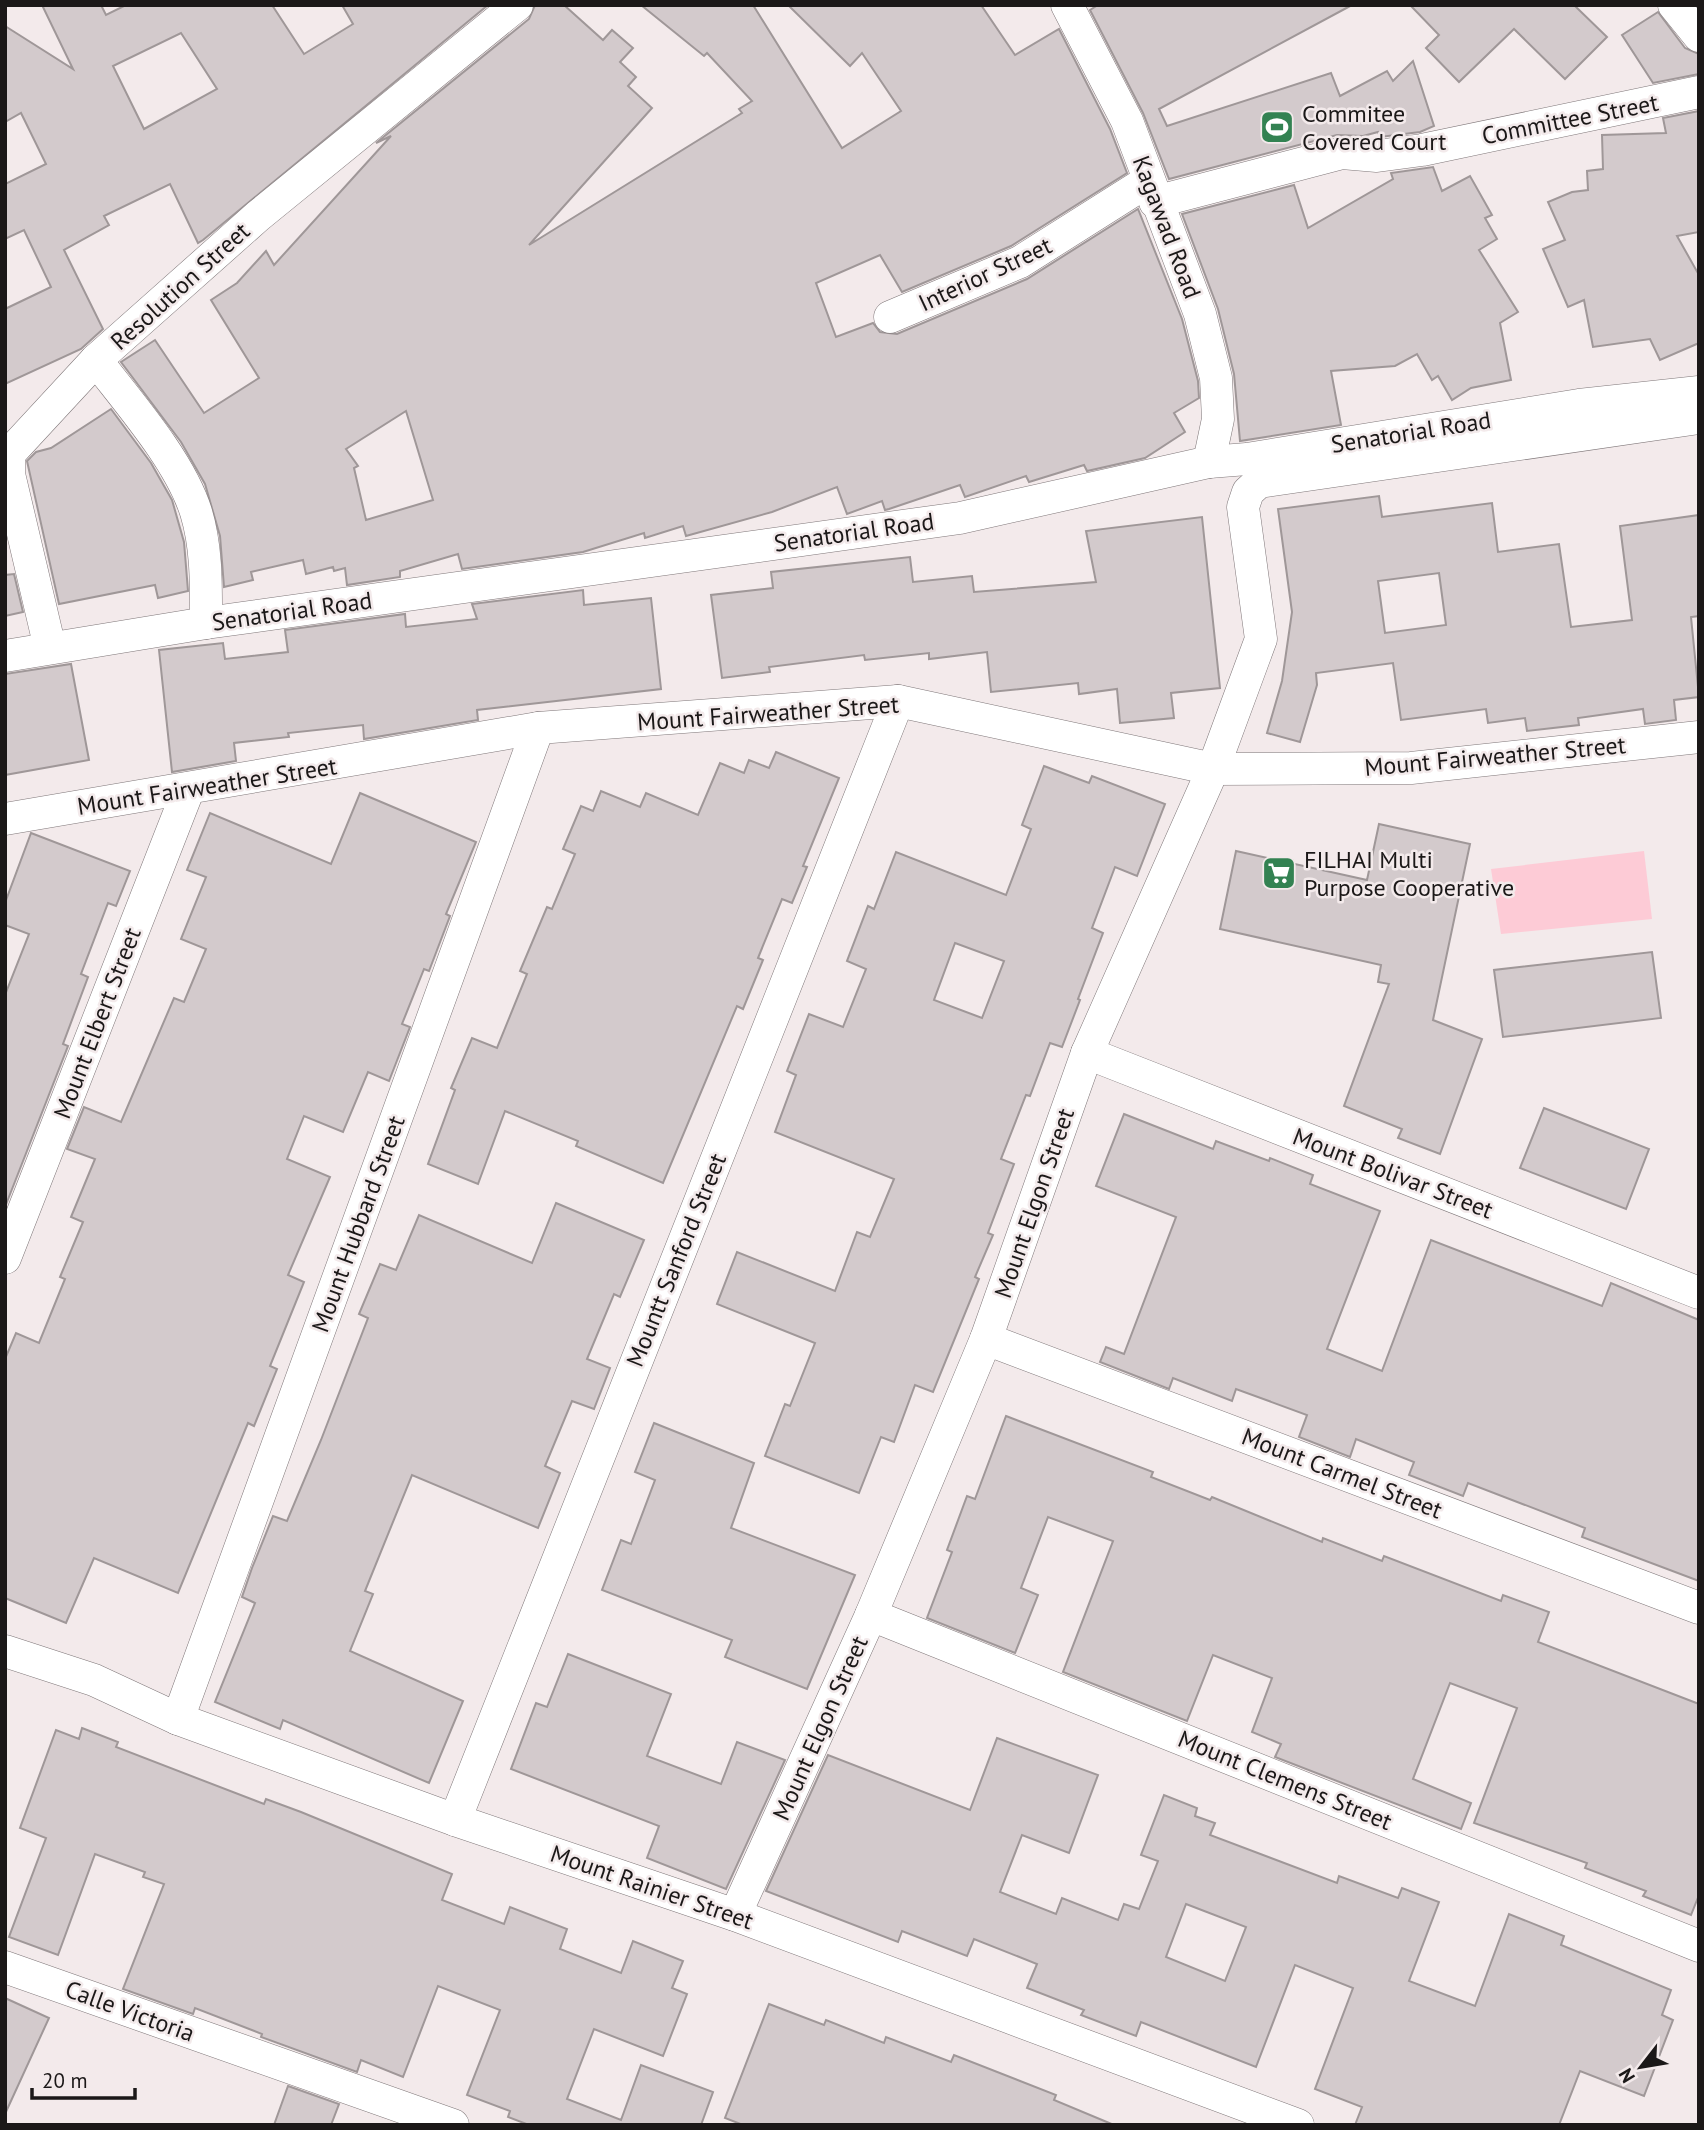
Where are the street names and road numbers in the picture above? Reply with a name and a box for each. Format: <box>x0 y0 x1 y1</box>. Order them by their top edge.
street label: Committee Street <box>1479 87 1661 151</box>
street label: Kagawad Road <box>1126 151 1208 303</box>
street label: Resolution Street <box>104 215 256 357</box>
street label: Interior Street <box>913 230 1057 318</box>
street label: Senatorial Road <box>1329 404 1493 460</box>
street label: Senatorial Road <box>772 505 936 559</box>
street label: Senatorial Road <box>210 584 374 638</box>
street label: Mount Fairweather Street <box>636 688 900 738</box>
street label: Mount Fairweather Street <box>1363 729 1627 783</box>
street label: Mount Fairweather Street <box>75 750 339 822</box>
street label: Mount Elbert Street <box>46 923 148 1123</box>
street label: Mount Elgon Street <box>987 1104 1081 1302</box>
street label: Mount Hubbard Street <box>304 1112 412 1336</box>
street label: Mount Bolivar Street <box>1288 1121 1498 1225</box>
street label: Mountt Sanford Street <box>619 1149 733 1371</box>
street label: Mount Carmel Street <box>1237 1421 1447 1525</box>
street label: Mount Elgon Street <box>765 1631 875 1825</box>
street label: Mount Clemens Street <box>1174 1723 1396 1837</box>
street label: Mount Rainier Street <box>547 1838 757 1936</box>
street label: Calle Victoria <box>61 1973 199 2049</box>

